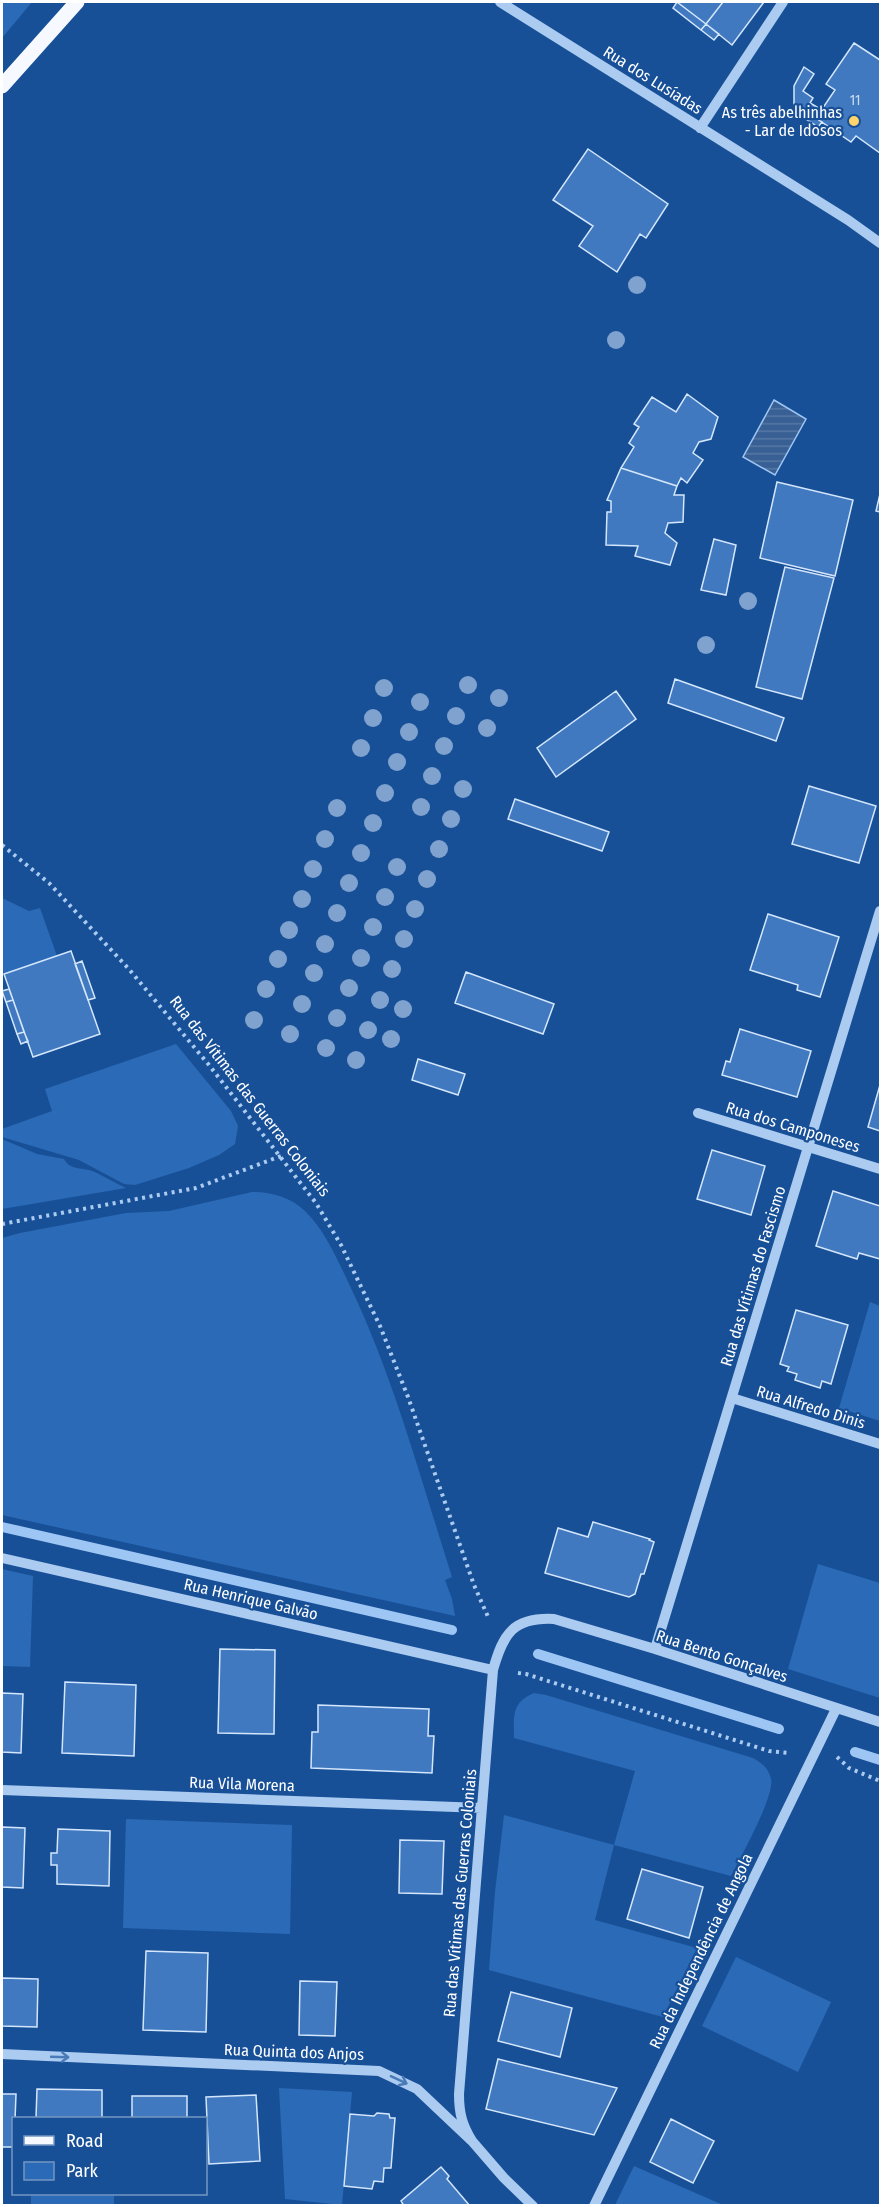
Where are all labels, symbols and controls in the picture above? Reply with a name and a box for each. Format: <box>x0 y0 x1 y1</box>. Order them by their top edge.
street label: Rua dos Lusíadas <box>600 42 706 118</box>
house number: 11 <box>850 92 860 109</box>
place label: As três abelhinhas - Lar de Idosos <box>722 103 842 140</box>
marker: As três abelhinhas - Lar de Idosos <box>847 114 861 128</box>
street label: Rua das Vítimas das Guerras Coloniais <box>166 992 334 1200</box>
street label: Rua dos Camponeses <box>724 1098 863 1156</box>
street label: Rua das Vítimas do Fascismo <box>716 1184 790 1368</box>
street label: Rua Alfredo Dinis <box>754 1381 868 1433</box>
street label: Rua Henrique Galvão <box>182 1574 320 1624</box>
street label: Rua Bento Gonçalves <box>654 1626 790 1686</box>
street label: Rua das Vítimas das Guerras Coloniais <box>440 1768 480 2018</box>
street label: Rua Vila Morena <box>189 1773 295 1795</box>
street label: Rua da Independência de Angola <box>645 1850 757 2052</box>
street label: Rua Quinta dos Anjos <box>224 2040 364 2064</box>
one-way arrow <box>49 2051 69 2062</box>
one-way arrow <box>390 2075 408 2087</box>
legend <box>12 2117 207 2195</box>
text: Road <box>66 2130 103 2152</box>
text: Park <box>66 2160 99 2182</box>

